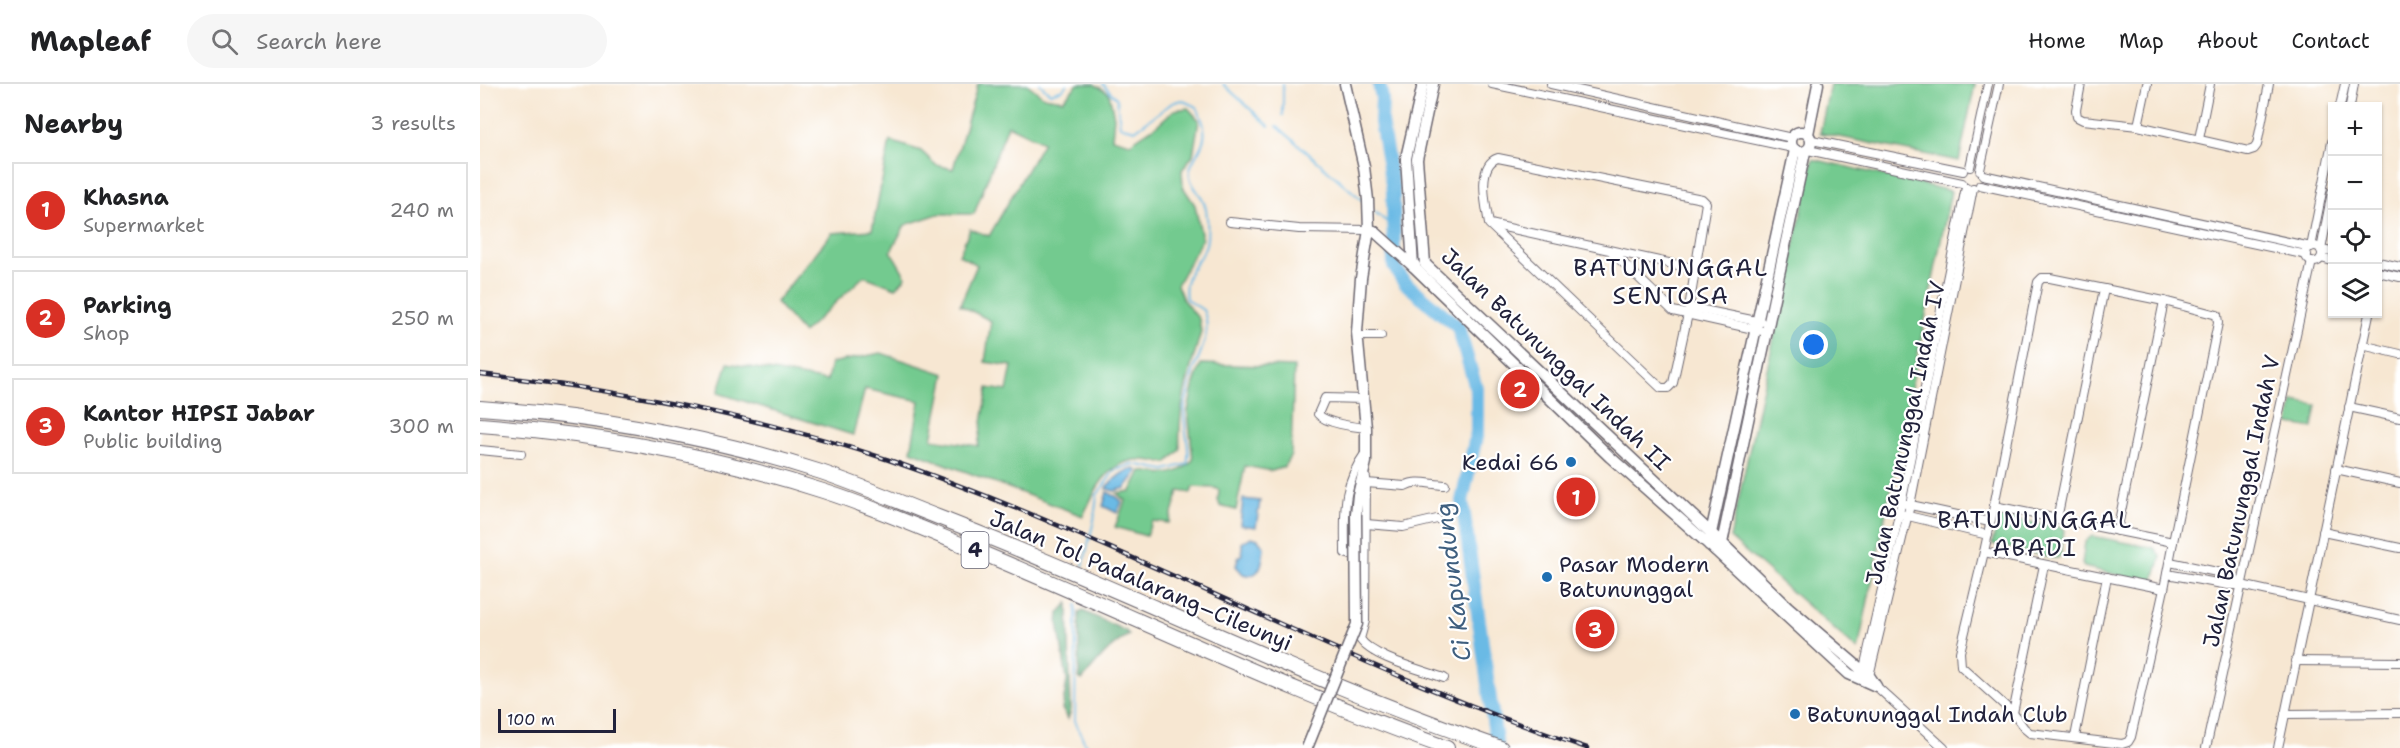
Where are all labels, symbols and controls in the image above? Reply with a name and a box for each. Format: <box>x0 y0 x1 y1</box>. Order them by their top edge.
search box <box>187 14 607 68</box>
text: Mapleaf <box>30 22 151 60</box>
icon: search <box>208 25 241 58</box>
text: Search here <box>256 27 382 56</box>
text: Home <box>2028 27 2086 55</box>
text: Map <box>2119 27 2164 55</box>
text: About <box>2197 27 2258 55</box>
text: Contact <box>2291 27 2370 55</box>
map controls <box>2328 102 2382 318</box>
button: + <box>2328 102 2382 156</box>
text: Nearby <box>24 106 123 141</box>
text: 3 results <box>370 110 456 136</box>
button: − <box>2328 156 2382 210</box>
text: Khasna <box>83 183 169 212</box>
text: 1 <box>41 197 50 223</box>
text: 240 m <box>389 197 454 223</box>
button: locate <box>2328 210 2382 264</box>
text: Supermarket <box>83 212 205 238</box>
street label: Jalan Batununggal Indah II <box>1435 242 1676 477</box>
district label: BATUNUNGGAL SENTOSA <box>1573 252 1769 312</box>
button: layers <box>2328 264 2382 318</box>
street label: Jalan Batununggal Indah IV <box>1859 278 1952 588</box>
text: Parking <box>83 291 171 320</box>
text: 2 <box>39 305 53 331</box>
text: 250 m <box>390 305 454 331</box>
text: Shop <box>83 320 130 346</box>
your location <box>1799 330 1828 359</box>
street label: Jalan Batununggal Indah V <box>2196 352 2287 650</box>
pin: 2 <box>1500 366 1540 412</box>
text: Kantor HIPSI Jabar <box>83 399 315 428</box>
text: 3 <box>39 413 53 439</box>
text: 300 m <box>388 413 454 439</box>
text: Public building <box>83 428 222 454</box>
place label: Kedai 66 <box>1462 448 1559 477</box>
marker: Kedai 66 <box>1564 455 1578 469</box>
pin: 1 <box>1556 474 1596 520</box>
water label: Ci Kapundung <box>1427 501 1479 663</box>
street label: Jalan Tol Padalarang–Cileunyi <box>985 503 1297 658</box>
district label: BATUNUNGGAL ABADI <box>1937 504 2133 564</box>
road number: 4 <box>962 532 988 568</box>
place label: Pasar Modern Batununggal <box>1559 550 1709 604</box>
marker: Pasar Modern Batununggal <box>1540 570 1554 584</box>
pin: 3 <box>1576 606 1614 652</box>
place label: Batununggal Indah Club <box>1807 700 2068 729</box>
scale bar <box>498 706 616 734</box>
marker: Batununggal Indah Club <box>1788 707 1802 721</box>
text: 100 m <box>507 709 555 730</box>

